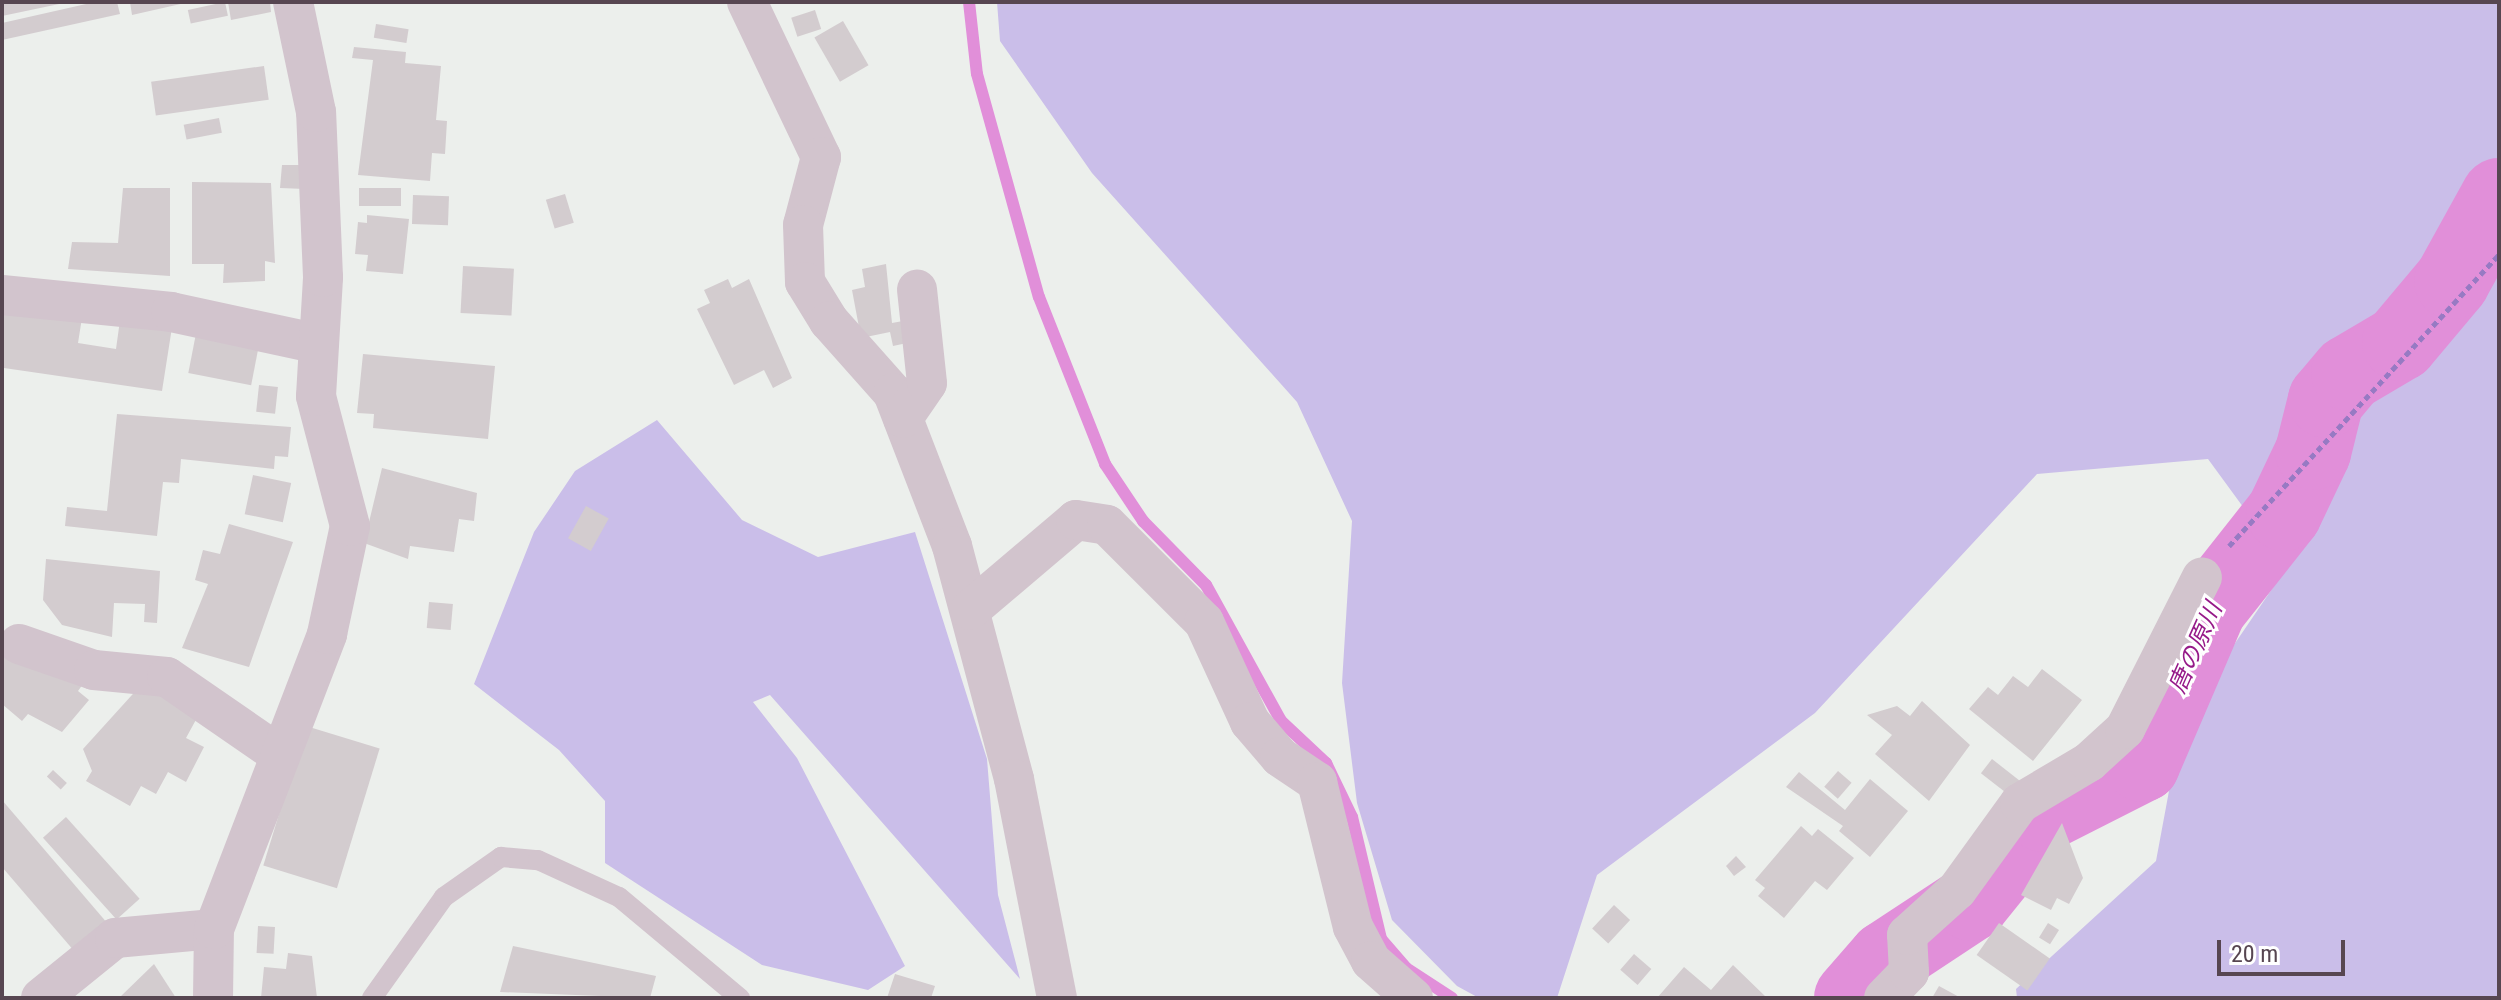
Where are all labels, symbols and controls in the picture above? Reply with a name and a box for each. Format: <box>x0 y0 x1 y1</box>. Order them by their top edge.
water label: 唐の原川 <box>2163 598 2229 698</box>
scale bar <box>2221 924 2349 974</box>
text: 20 m <box>2231 940 2278 968</box>

